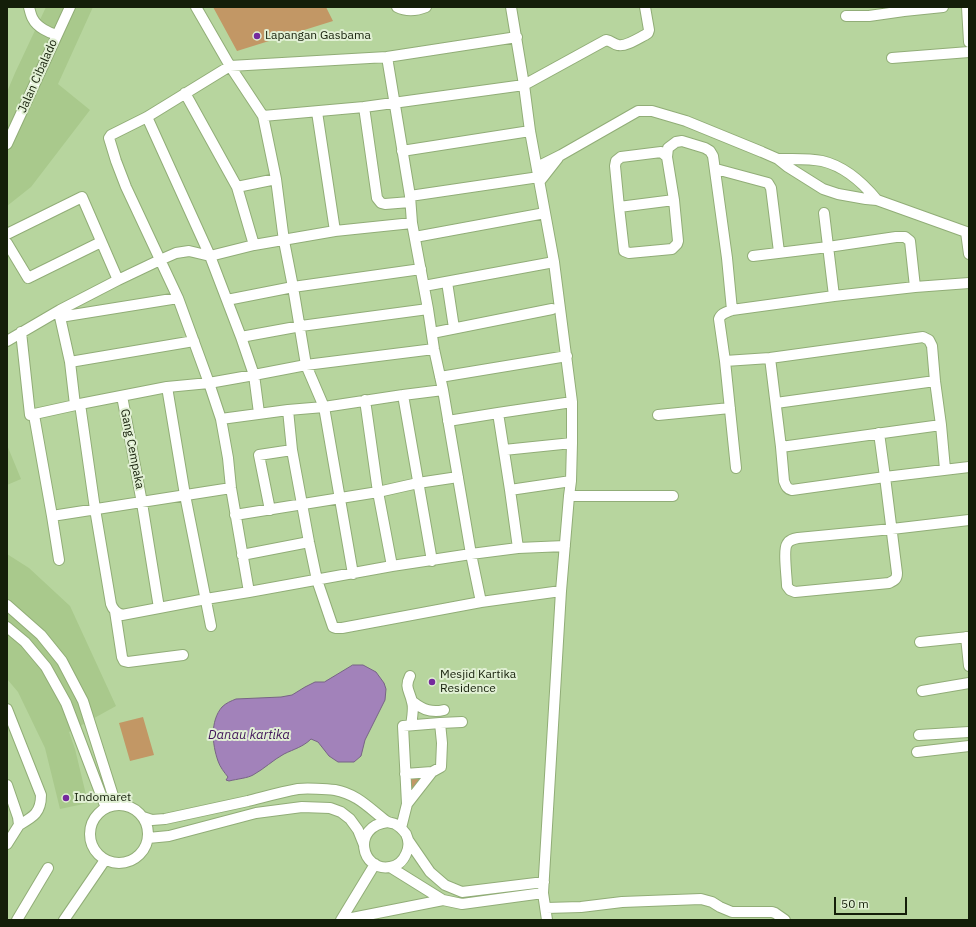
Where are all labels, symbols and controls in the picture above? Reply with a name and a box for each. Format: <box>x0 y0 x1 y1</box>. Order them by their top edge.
place label: Lapangan Gasbama <box>265 29 371 43</box>
marker: Lapangan Gasbama <box>252 31 262 41</box>
street label: Jalan Cibalado <box>15 37 61 115</box>
street label: Gang Cempaka <box>117 408 147 490</box>
place label: Mesjid Kartika Residence <box>440 668 516 696</box>
marker: Mesjid Kartika Residence <box>427 677 437 687</box>
water label: Danau kartika <box>208 727 290 743</box>
place label: Indomaret <box>74 791 131 805</box>
marker: Indomaret <box>61 793 71 803</box>
scale bar <box>836 889 909 915</box>
text: 50 m <box>841 896 869 911</box>

